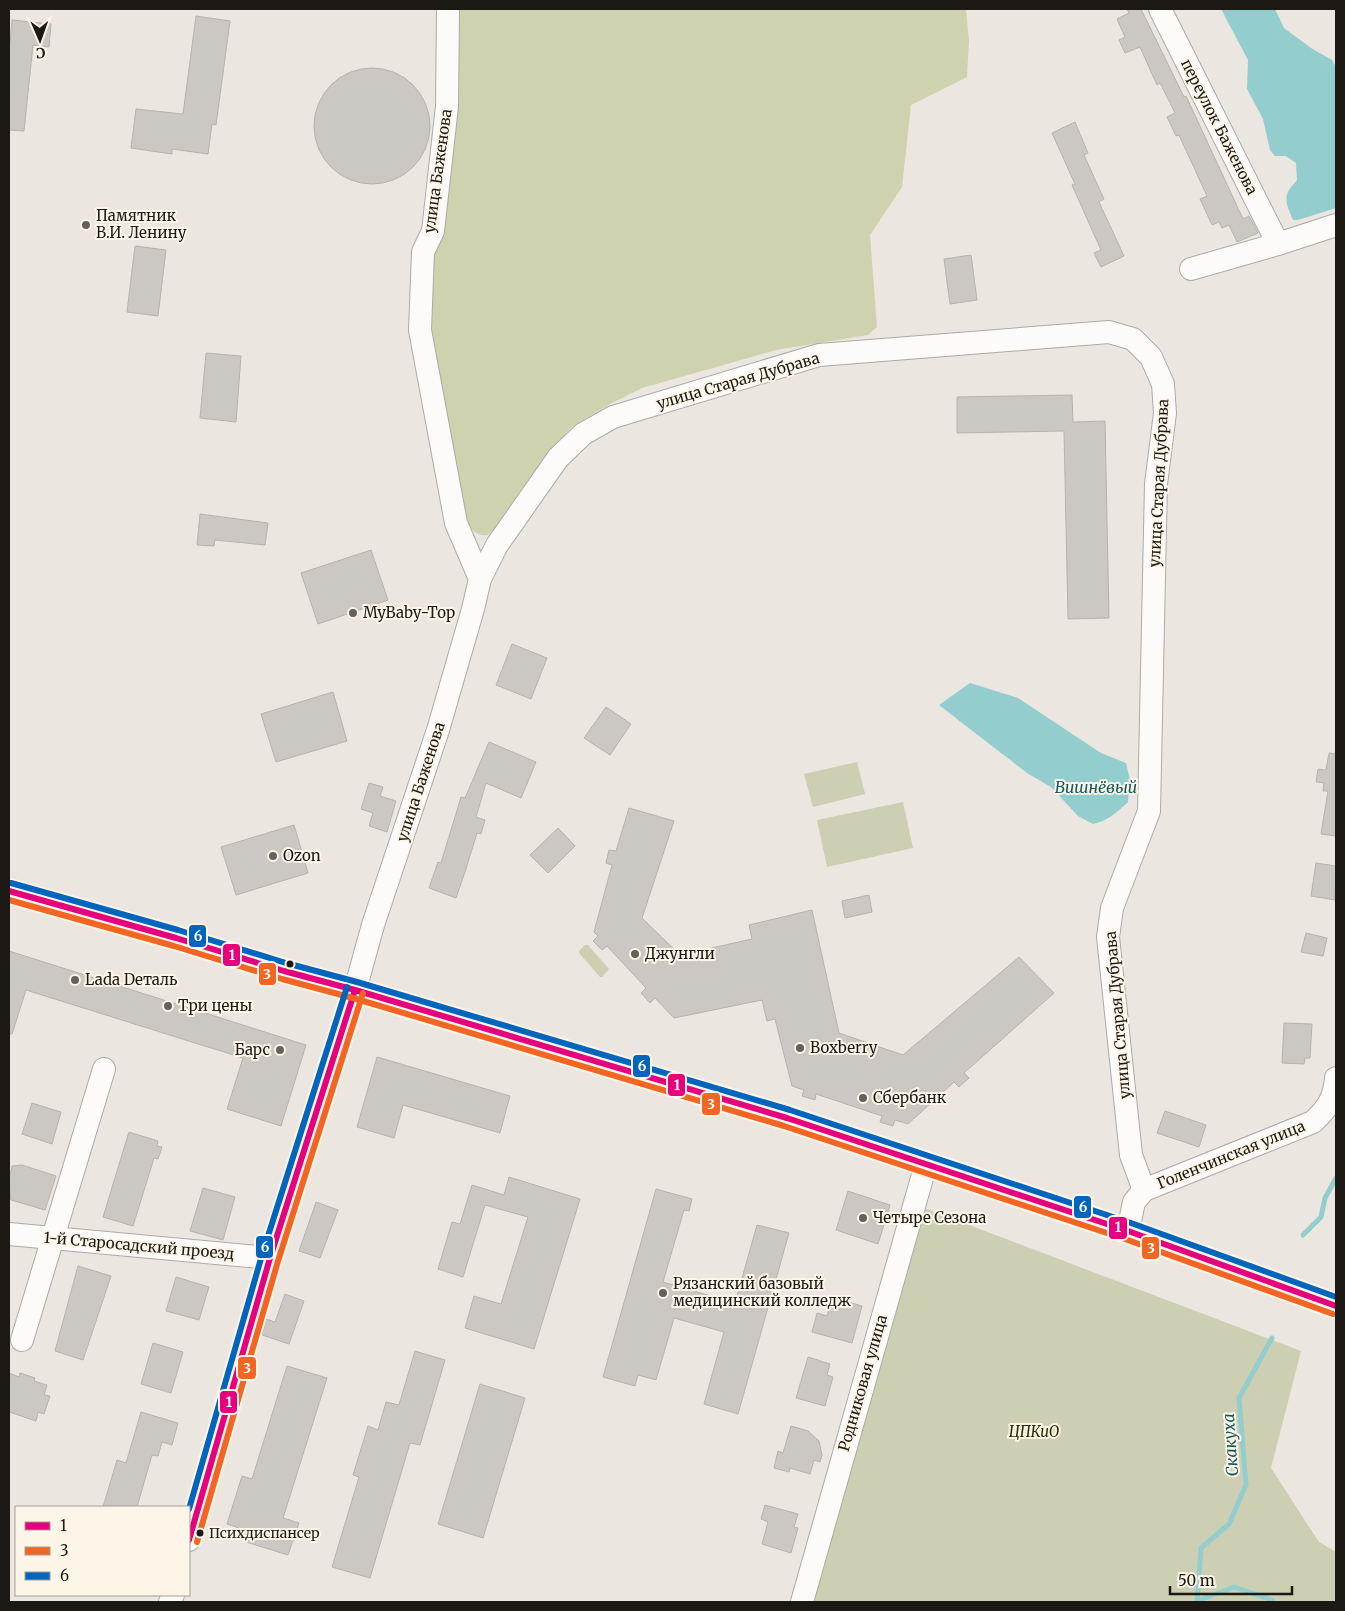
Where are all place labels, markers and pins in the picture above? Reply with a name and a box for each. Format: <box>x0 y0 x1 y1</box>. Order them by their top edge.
place label: Памятник В.И. Ленину <box>96 206 187 242</box>
marker: Памятник В.И. Ленину <box>80 219 92 231</box>
place label: MyBaby-Top <box>363 603 455 622</box>
marker: MyBaby-Top <box>347 607 359 619</box>
place label: Ozon <box>283 846 321 865</box>
marker: Ozon <box>267 850 279 862</box>
place label: Джунгли <box>645 944 715 963</box>
marker: Джунгли <box>629 948 641 960</box>
unlabelled marker <box>285 959 295 969</box>
place label: Lada Dеталь <box>85 970 177 989</box>
marker: Lada Dеталь <box>69 974 81 986</box>
place label: Три цены <box>178 996 253 1015</box>
marker: Три цены <box>162 1000 174 1012</box>
place label: Boxberry <box>810 1038 878 1057</box>
place label: Барс <box>234 1040 270 1059</box>
marker: Boxberry <box>794 1042 806 1054</box>
marker: Барс <box>274 1044 286 1056</box>
place label: Сбербанк <box>873 1088 947 1107</box>
marker: Сбербанк <box>857 1092 869 1104</box>
place label: Четыре Сезона <box>873 1208 986 1227</box>
marker: Четыре Сезона <box>857 1212 869 1224</box>
place label: Рязанский базовый медицинский колледж <box>673 1274 851 1310</box>
marker: Рязанский базовый медицинский колледж <box>657 1287 669 1299</box>
place label: Психдиспансер <box>209 1524 320 1542</box>
marker: Психдиспансер <box>195 1528 205 1538</box>

